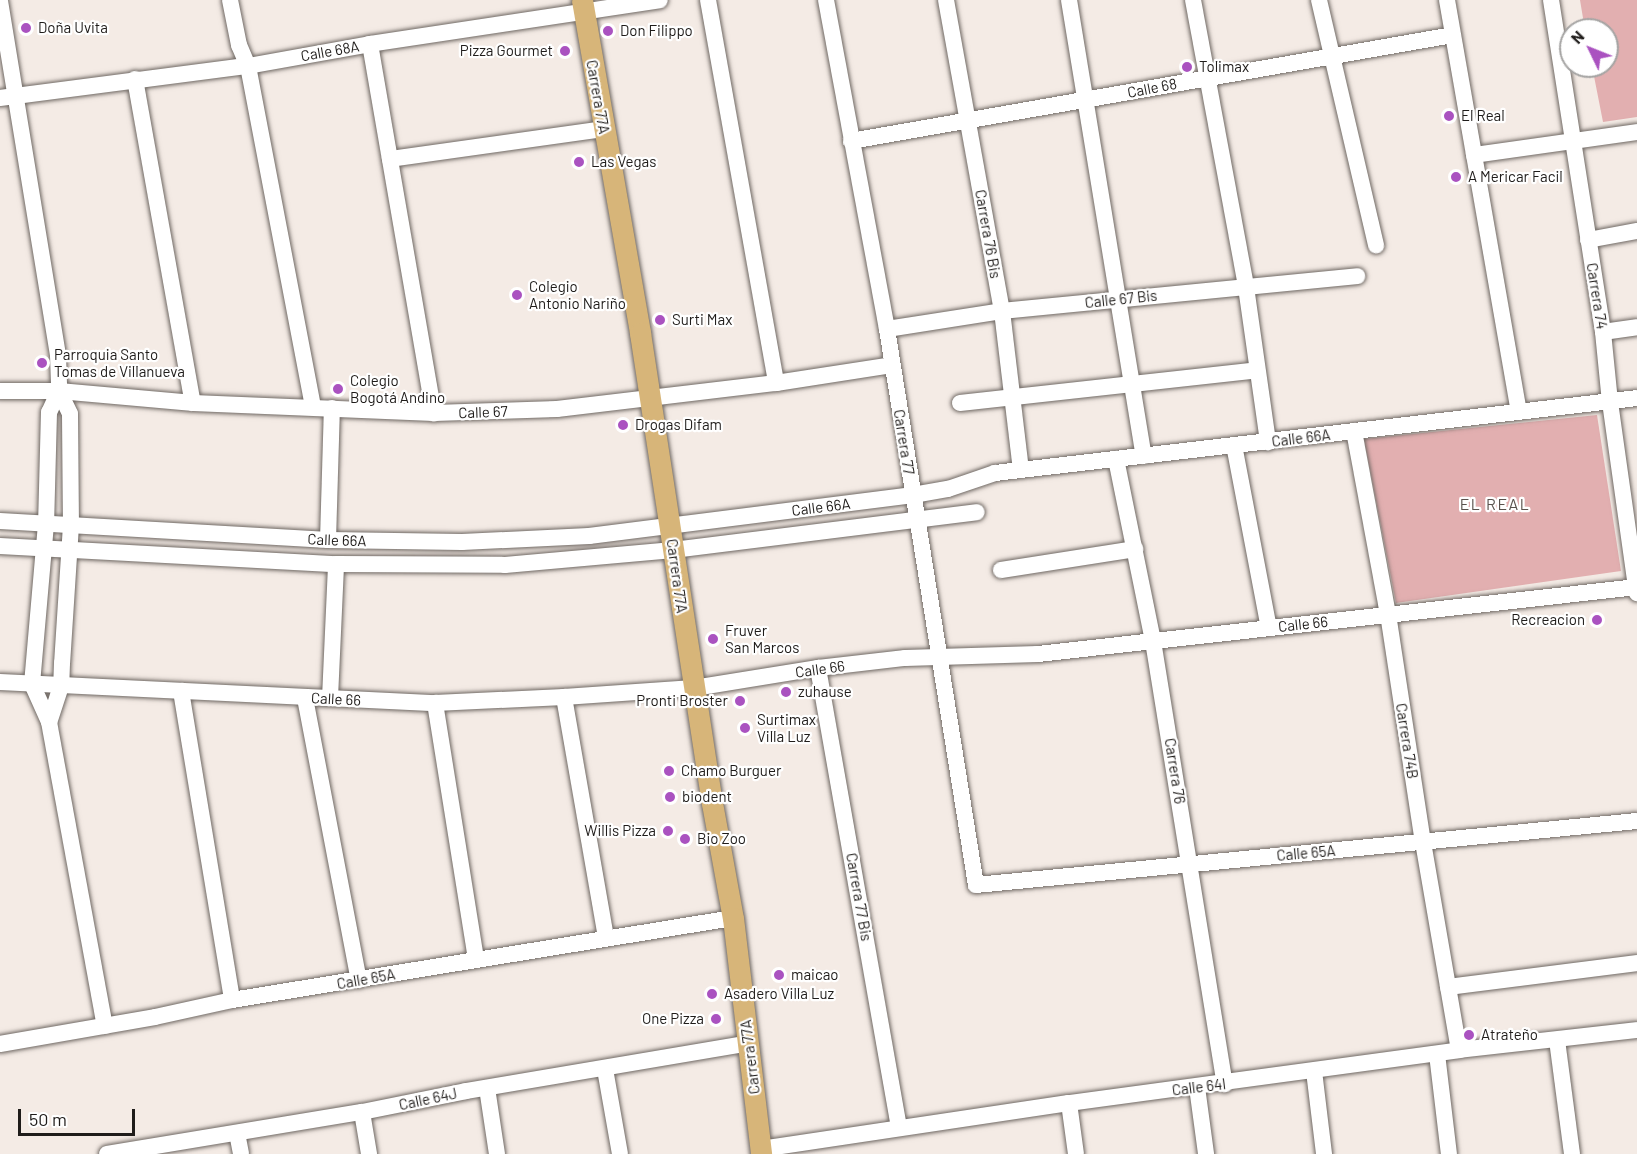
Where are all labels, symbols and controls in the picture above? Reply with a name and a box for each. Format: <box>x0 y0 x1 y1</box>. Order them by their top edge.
north arrow <box>1559 18 1619 78</box>
place label: Doña Uvita <box>38 19 108 37</box>
marker: Doña Uvita <box>19 21 33 35</box>
place label: Don Filippo <box>620 22 693 40</box>
marker: Don Filippo <box>601 24 615 38</box>
text: N <box>1566 26 1588 47</box>
street label: Calle 68A <box>299 37 361 65</box>
place label: Pizza Gourmet <box>460 42 553 60</box>
marker: Pizza Gourmet <box>558 44 572 58</box>
place label: Tolimax <box>1199 58 1249 76</box>
street label: Carrera 77A <box>583 59 613 135</box>
marker: Tolimax <box>1180 60 1194 74</box>
street label: Calle 68 <box>1126 74 1178 102</box>
place label: El Real <box>1461 107 1505 125</box>
marker: El Real <box>1442 109 1456 123</box>
place label: Las Vegas <box>591 153 656 171</box>
marker: Las Vegas <box>572 155 586 169</box>
place label: A Mericar Facil <box>1468 168 1563 186</box>
marker: A Mericar Facil <box>1449 170 1463 184</box>
street label: Carrera 76 Bis <box>971 188 1005 280</box>
street label: Carrera 74 <box>1583 262 1611 330</box>
place label: Colegio Antonio Nariño <box>529 277 626 312</box>
street label: Calle 67 Bis <box>1084 286 1158 312</box>
marker: Colegio Antonio Nariño <box>510 288 524 302</box>
place label: Surti Max <box>672 311 732 329</box>
marker: Surti Max <box>653 313 667 327</box>
place label: Parroquia Santo Tomas de Villanueva <box>54 345 185 380</box>
marker: Parroquia Santo Tomas de Villanueva <box>35 356 49 370</box>
place label: Colegio Bogotá Andino <box>350 371 445 406</box>
marker: Colegio Bogotá Andino <box>331 382 345 396</box>
street label: Calle 67 <box>458 402 508 422</box>
street label: Carrera 77 <box>890 408 918 476</box>
place label: Drogas Difam <box>635 416 722 434</box>
marker: Drogas Difam <box>616 418 630 432</box>
street label: Calle 66A <box>1271 425 1331 451</box>
street label: Calle 66A <box>791 494 851 520</box>
district label: EL REAL <box>1460 494 1530 514</box>
street label: Calle 66A <box>307 530 367 550</box>
street label: Carrera 77A <box>663 538 691 614</box>
place label: Recreacion <box>1511 611 1585 629</box>
street label: Calle 66 <box>1277 612 1329 636</box>
marker: Recreacion <box>1590 613 1604 627</box>
place label: Fruver San Marcos <box>725 621 799 656</box>
marker: Fruver San Marcos <box>706 632 720 646</box>
street label: Calle 66 <box>794 657 846 681</box>
place label: zuhause <box>798 683 852 701</box>
marker: zuhause <box>779 685 793 699</box>
street label: Calle 66 <box>311 689 361 709</box>
place label: Pronti Broster <box>636 692 728 710</box>
marker: Pronti Broster <box>733 694 747 708</box>
street label: Carrera 74B <box>1392 702 1422 780</box>
place label: Surtimax Villa Luz <box>757 710 816 745</box>
marker: Surtimax Villa Luz <box>738 721 752 735</box>
street label: Carrera 76 <box>1161 737 1189 805</box>
place label: Chamo Burguer <box>681 762 781 780</box>
marker: Chamo Burguer <box>662 764 676 778</box>
place label: biodent <box>682 788 732 806</box>
marker: biodent <box>663 790 677 804</box>
place label: Willis Pizza <box>584 822 656 840</box>
marker: Willis Pizza <box>661 824 675 838</box>
place label: Bio Zoo <box>697 830 746 848</box>
marker: Bio Zoo <box>678 832 692 846</box>
street label: Calle 65A <box>1276 841 1336 865</box>
street label: Carrera 77 Bis <box>842 851 876 943</box>
street label: Calle 65A <box>335 965 397 993</box>
place label: maicao <box>791 966 839 984</box>
marker: maicao <box>772 968 786 982</box>
place label: Asadero Villa Luz <box>724 985 834 1003</box>
marker: Asadero Villa Luz <box>705 987 719 1001</box>
place label: One Pizza <box>642 1010 704 1028</box>
marker: One Pizza <box>709 1012 723 1026</box>
street label: Carrera 77A <box>737 1019 763 1095</box>
place label: Atrateño <box>1481 1026 1538 1044</box>
marker: Atrateño <box>1462 1028 1476 1042</box>
street label: Calle 64I <box>1171 1075 1227 1099</box>
street label: Calle 64J <box>397 1084 459 1114</box>
scale bar <box>21 1097 138 1135</box>
text: 50 m <box>29 1108 67 1130</box>

